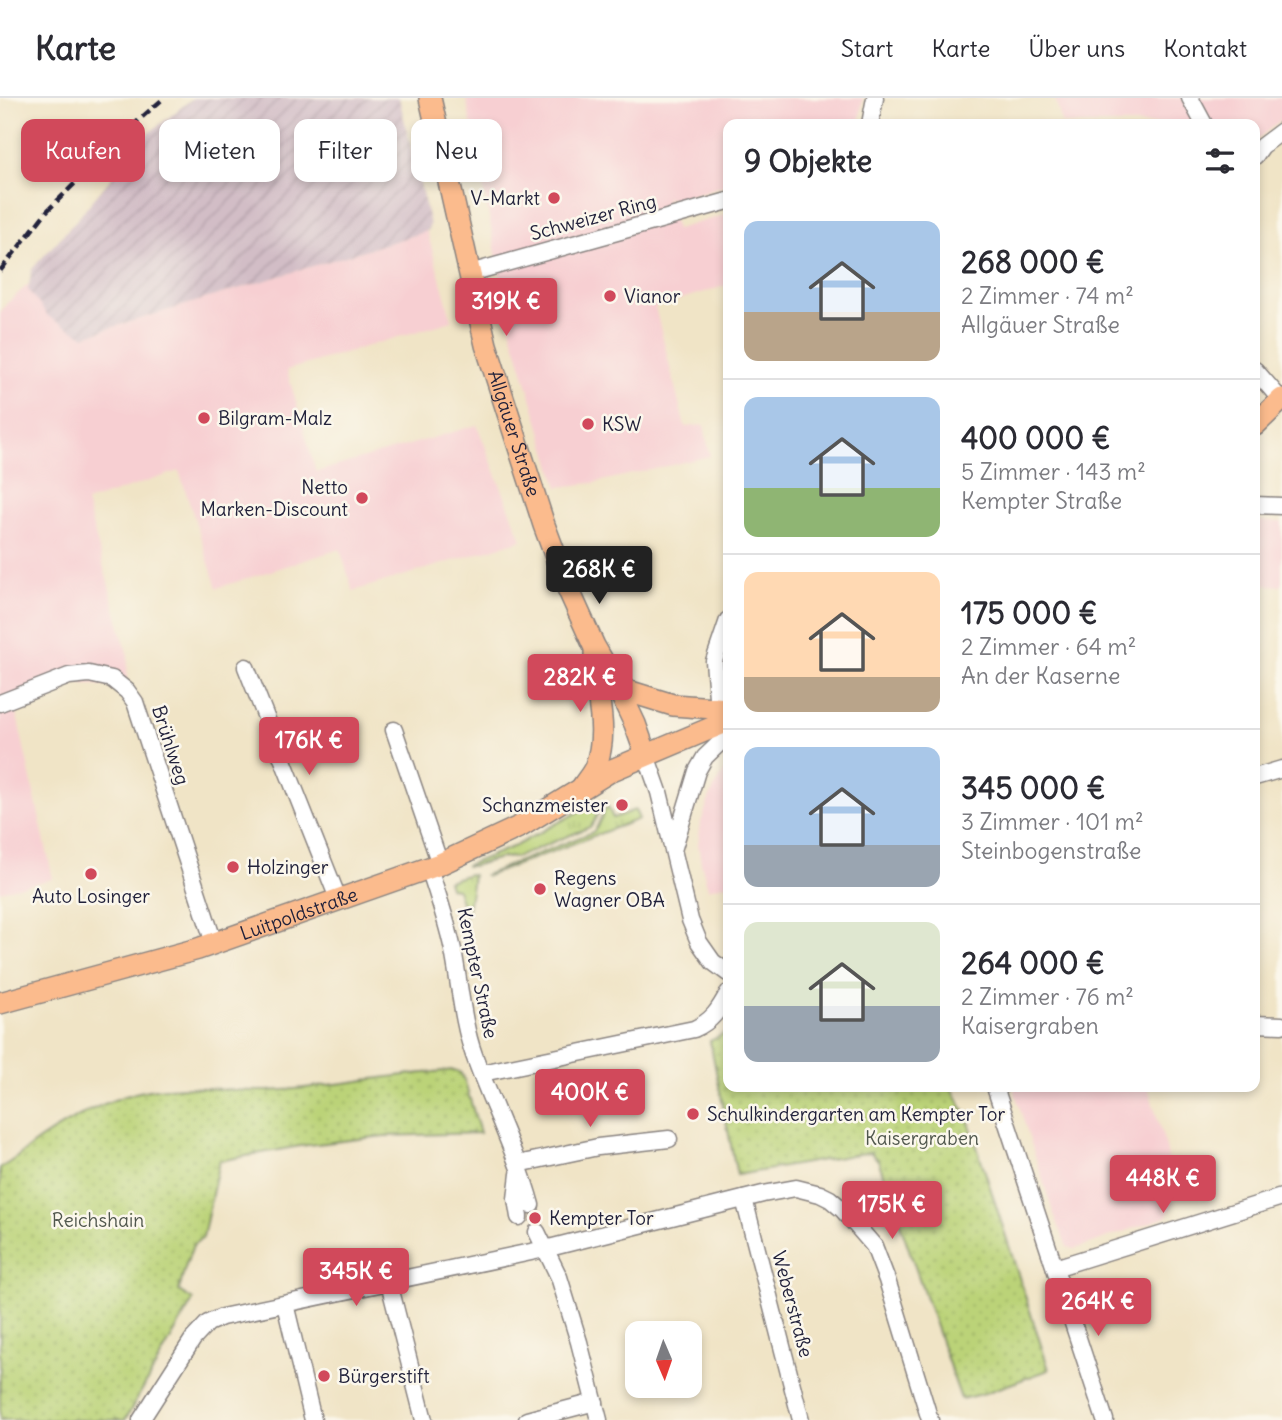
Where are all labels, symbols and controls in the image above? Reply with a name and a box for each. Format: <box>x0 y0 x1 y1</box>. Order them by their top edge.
text: Karte <box>35 27 116 69</box>
text: Start <box>841 33 893 63</box>
text: Karte <box>931 33 990 63</box>
text: Über uns <box>1028 33 1125 63</box>
text: Kontakt <box>1163 33 1247 63</box>
chip: Kaufen <box>21 119 145 182</box>
chip: Mieten <box>159 119 280 182</box>
chip: Filter <box>294 119 397 182</box>
chip: Neu <box>411 119 502 182</box>
text: 9 Objekte <box>744 142 872 180</box>
icon: filters <box>1201 142 1239 180</box>
place label: V-Markt <box>471 186 540 210</box>
street label: Schweizer Ring <box>527 189 659 245</box>
marker: V-Markt <box>546 190 562 206</box>
text: 268 000 € <box>961 243 1105 281</box>
icon: home <box>800 249 884 333</box>
pin: 319K € <box>449 278 563 338</box>
text: 2 Zimmer · 74 m² <box>961 281 1134 310</box>
place label: Vianor <box>624 284 681 308</box>
text: 319K € <box>471 286 541 315</box>
marker: Vianor <box>602 288 618 304</box>
text: Allgäuer Straße <box>961 310 1120 339</box>
street label: Allgäuer Straße <box>483 367 546 499</box>
place label: Bilgram-Malz <box>218 406 332 430</box>
marker: Bilgram-Malz <box>196 410 212 426</box>
place label: KSW <box>602 412 642 436</box>
marker: KSW <box>580 416 596 432</box>
text: 400 000 € <box>961 419 1111 457</box>
icon: home <box>800 425 884 509</box>
text: 5 Zimmer · 143 m² <box>961 457 1146 486</box>
place label: Netto Marken-Discount <box>201 475 348 521</box>
text: Kempter Straße <box>961 486 1122 515</box>
marker: Netto Marken-Discount <box>354 490 370 506</box>
pin: 268K € <box>542 546 656 606</box>
text: 268K € <box>562 554 636 583</box>
text: 175 000 € <box>961 594 1098 632</box>
icon: home <box>800 600 884 684</box>
text: 2 Zimmer · 64 m² <box>961 632 1136 661</box>
pin: 282K € <box>523 654 637 714</box>
text: An der Kaserne <box>961 661 1120 690</box>
text: 282K € <box>544 662 616 691</box>
street label: Brühlweg <box>147 702 195 788</box>
pin: 176K € <box>252 718 366 777</box>
text: 176K € <box>275 725 343 754</box>
text: 345 000 € <box>961 769 1105 807</box>
icon: home <box>800 775 884 859</box>
place label: Schanzmeister <box>482 793 608 817</box>
marker: Schanzmeister <box>614 797 630 813</box>
text: 3 Zimmer · 101 m² <box>961 807 1144 836</box>
text: Steinbogenstraße <box>961 836 1141 865</box>
place label: Holzinger <box>247 855 329 879</box>
marker: Holzinger <box>225 859 241 875</box>
marker: Auto Losinger <box>83 866 99 882</box>
place label: Regens Wagner OBA <box>554 866 665 912</box>
marker: Regens Wagner OBA <box>532 881 548 897</box>
street label: Luitpoldstraße <box>237 882 361 945</box>
place label: Auto Losinger <box>32 884 150 908</box>
street label: Kempter Straße <box>452 905 504 1041</box>
text: 264 000 € <box>961 944 1105 982</box>
icon: home <box>800 950 884 1034</box>
text: 2 Zimmer · 76 m² <box>961 982 1134 1011</box>
text: Kaisergraben <box>961 1011 1099 1040</box>
pin: 400K € <box>533 1070 647 1129</box>
text: 400K € <box>551 1077 629 1106</box>
place label: Schulkindergarten am Kempter Tor <box>707 1102 1005 1126</box>
marker: Schulkindergarten am Kempter Tor <box>685 1106 701 1122</box>
park label: Kaisergraben <box>865 1126 979 1150</box>
pin: 448K € <box>1106 1156 1220 1215</box>
text: 448K € <box>1126 1163 1200 1192</box>
pin: 175K € <box>835 1182 949 1241</box>
text: 175K € <box>858 1189 926 1218</box>
place label: Kempter Tor <box>549 1206 654 1230</box>
park label: Reichshain <box>52 1208 144 1232</box>
marker: Kempter Tor <box>527 1210 543 1226</box>
pin: 345K € <box>299 1248 413 1308</box>
street label: Weberstraße <box>767 1248 819 1360</box>
text: 345K € <box>319 1256 393 1285</box>
pin: 264K € <box>1041 1278 1155 1338</box>
text: 264K € <box>1061 1286 1135 1315</box>
north arrow <box>625 1321 702 1398</box>
map controls <box>625 1321 702 1398</box>
place label: Bürgerstift <box>338 1364 430 1388</box>
marker: Bürgerstift <box>316 1368 332 1384</box>

